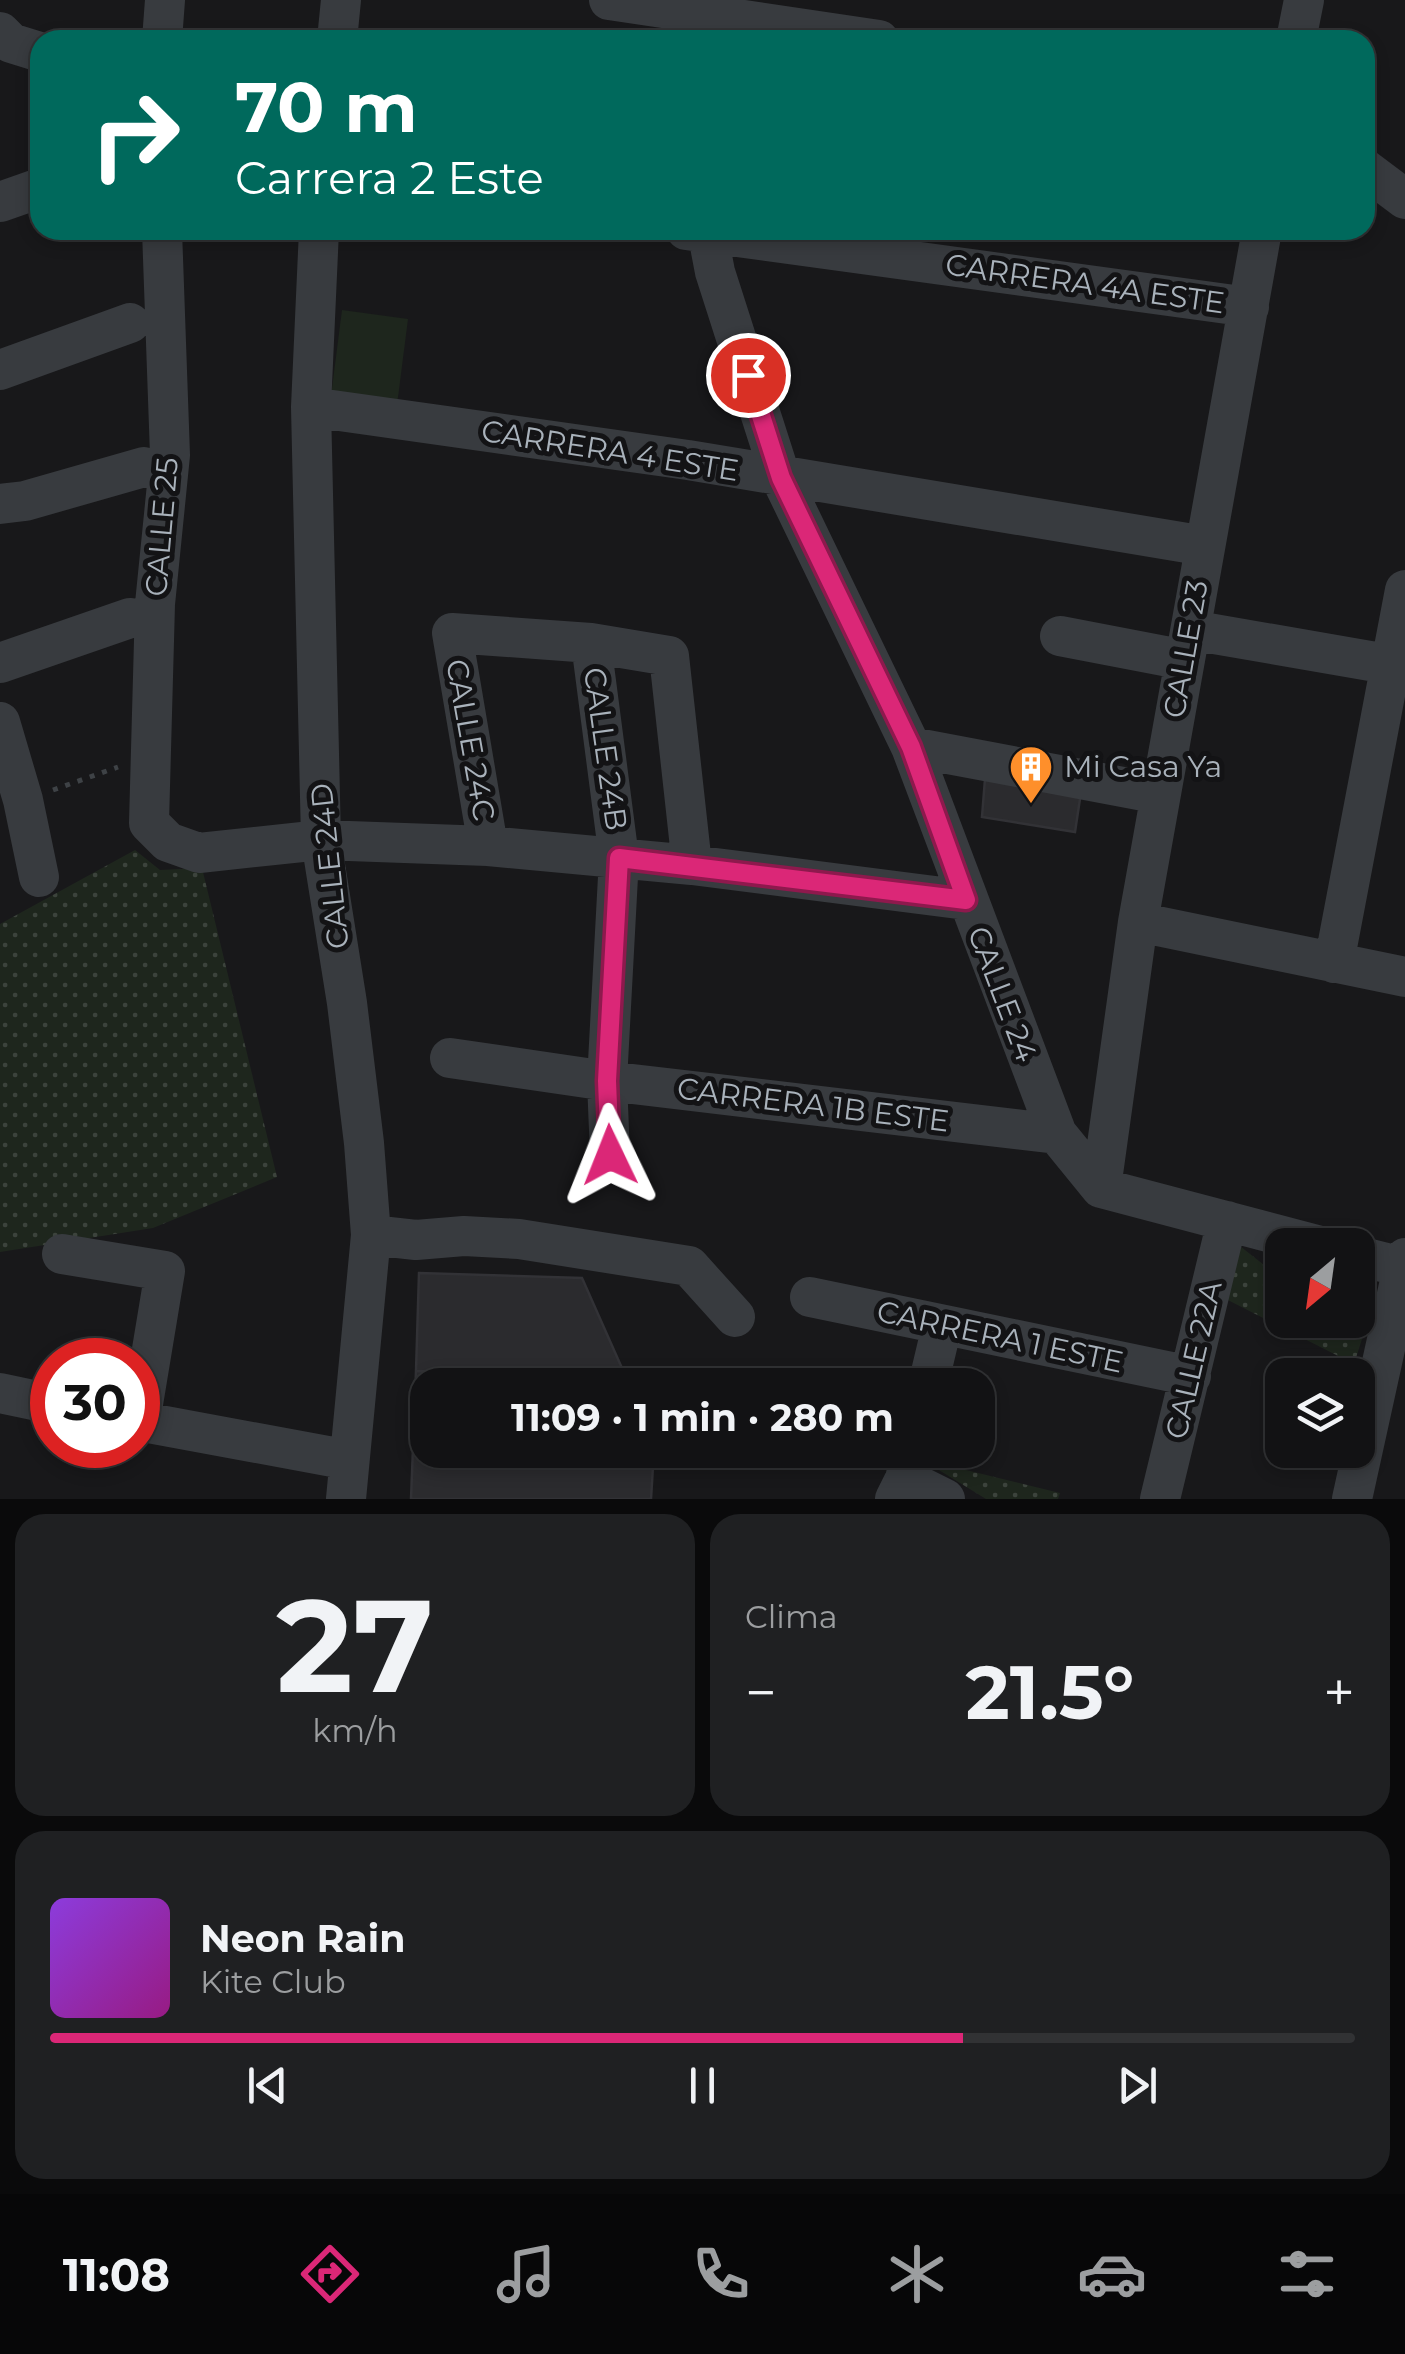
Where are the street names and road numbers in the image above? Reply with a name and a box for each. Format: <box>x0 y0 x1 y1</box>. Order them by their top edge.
street label: CARRERA 4A ESTE <box>943 246 1227 321</box>
street label: CARRERA 4 ESTE <box>479 412 741 489</box>
street label: CALLE 25 <box>137 456 186 598</box>
street label: CALLE 23 <box>1155 577 1216 721</box>
street label: CALLE 24C <box>438 656 503 824</box>
street label: CALLE 24B <box>576 665 635 833</box>
street label: CALLE 24D <box>302 781 357 951</box>
street label: CALLE 24 <box>960 921 1045 1067</box>
street label: CARRERA 1B ESTE <box>675 1069 951 1140</box>
street label: CALLE 22A <box>1157 1277 1230 1443</box>
street label: CARRERA 1 ESTE <box>874 1292 1127 1381</box>

